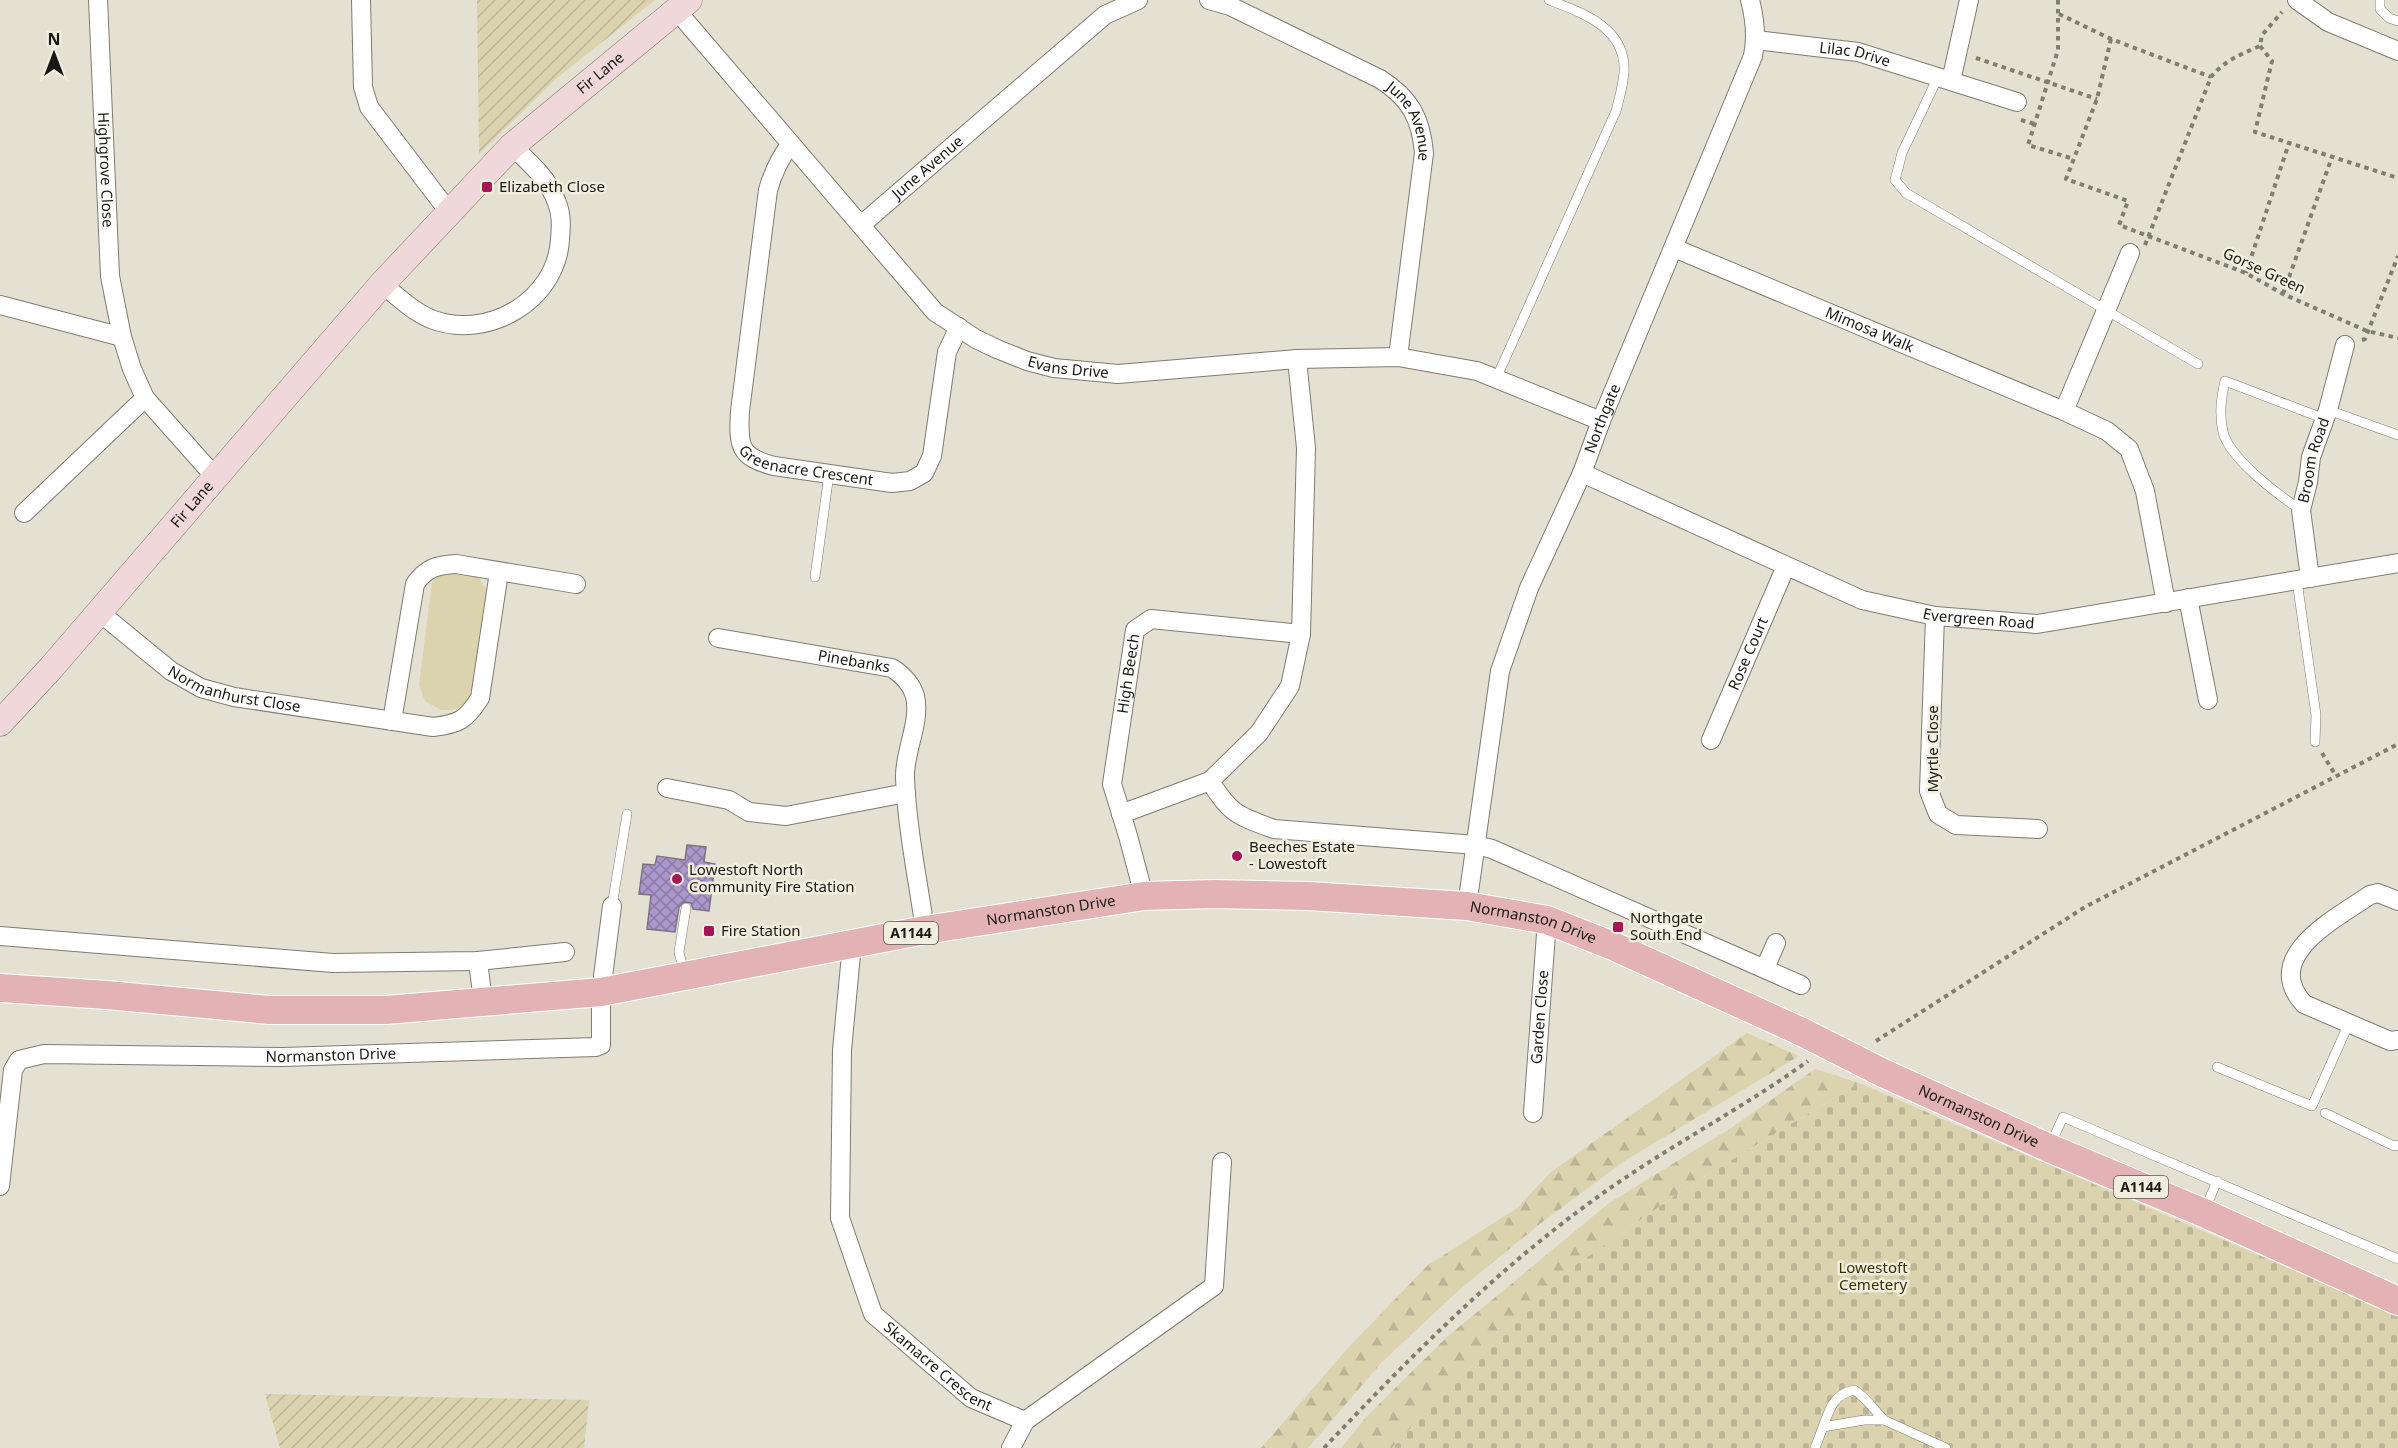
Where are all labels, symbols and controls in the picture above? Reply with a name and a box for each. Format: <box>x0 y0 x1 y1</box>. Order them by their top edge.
north arrow <box>24 24 84 84</box>
text: N <box>47 28 61 50</box>
street label: Lilac Drive <box>1818 37 1893 71</box>
street label: Fir Lane <box>572 47 628 98</box>
street label: June Avenue <box>1382 75 1435 163</box>
street label: Highgrove Close <box>94 112 119 228</box>
street label: June Avenue <box>886 131 967 204</box>
place label: Elizabeth Close <box>499 176 605 196</box>
marker: Elizabeth Close <box>480 180 494 194</box>
street label: Gorse Green <box>2220 242 2309 298</box>
street label: Mimosa Walk <box>1823 301 1917 356</box>
street label: Evans Drive <box>1026 351 1110 382</box>
street label: Northgate <box>1579 381 1624 456</box>
street label: Broom Road <box>2292 414 2334 505</box>
street label: Greenacre Crescent <box>735 440 875 489</box>
street label: Fir Lane <box>165 476 217 531</box>
street label: Evergreen Road <box>1921 603 2035 633</box>
street label: Rose Court <box>1723 613 1772 693</box>
street label: High Beech <box>1112 632 1143 715</box>
street label: Pinebanks <box>817 644 892 677</box>
street label: Normanhurst Close <box>165 660 302 716</box>
street label: Myrtle Close <box>1922 705 1942 793</box>
place label: Beeches Estate - Lowestoft <box>1249 836 1355 873</box>
marker: Beeches Estate - Lowestoft <box>1230 849 1244 863</box>
place label: Lowestoft North Community Fire Station <box>689 859 855 896</box>
marker: Lowestoft North Community Fire Station <box>670 872 684 886</box>
street label: Normanston Drive <box>985 890 1117 929</box>
street label: Normanston Drive <box>1469 896 1600 948</box>
place label: Northgate South End <box>1630 907 1703 944</box>
place label: Fire Station <box>721 920 801 940</box>
marker: Northgate South End <box>1611 920 1625 934</box>
road number: A1144 <box>884 922 938 944</box>
marker: Fire Station <box>702 924 716 938</box>
street label: Garden Close <box>1526 969 1552 1065</box>
street label: Normanston Drive <box>266 1042 396 1066</box>
street label: Normanston Drive <box>1916 1079 2043 1151</box>
road number: A1144 <box>2114 1176 2168 1198</box>
park label: Lowestoft Cemetery <box>1838 1257 1908 1294</box>
street label: Skamacre Crescent <box>880 1317 996 1415</box>

